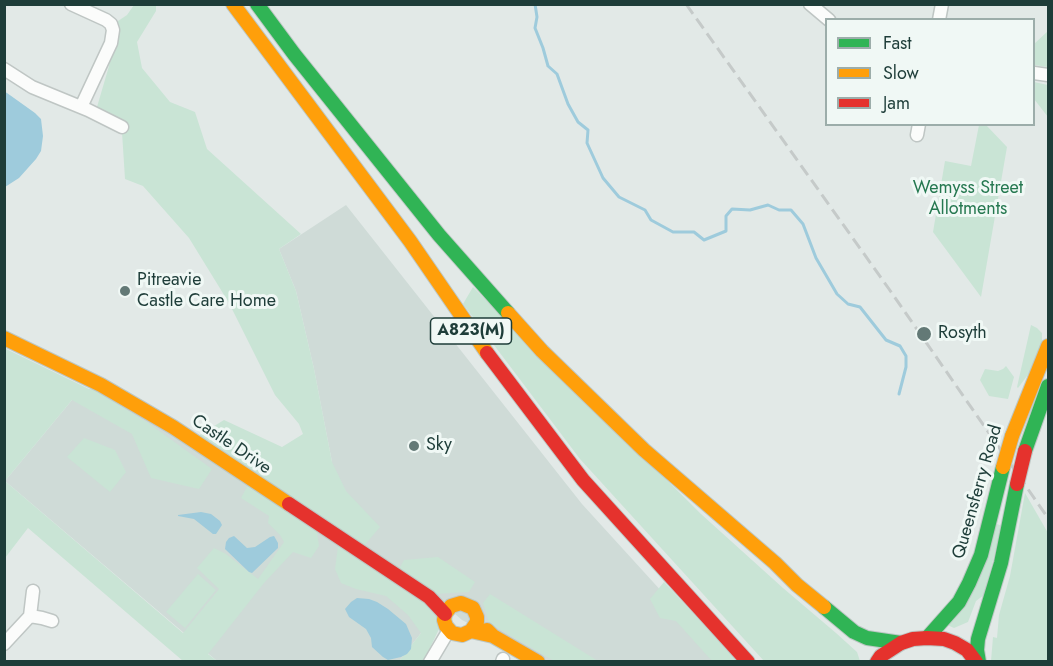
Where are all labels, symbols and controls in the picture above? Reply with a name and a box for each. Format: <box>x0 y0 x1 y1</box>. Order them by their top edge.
legend <box>825 18 1035 126</box>
text: Fast <box>883 30 912 56</box>
text: Slow <box>883 60 919 86</box>
text: Jam <box>883 90 910 116</box>
park label: Wemyss Street Allotments <box>913 178 1023 220</box>
place label: Pitreavie Castle Care Home <box>137 270 276 312</box>
marker: Pitreavie Castle Care Home <box>118 284 132 298</box>
road number: A823(M) <box>430 318 512 344</box>
place label: Rosyth <box>938 323 987 345</box>
marker: Rosyth <box>915 325 933 343</box>
street label: Castle Drive <box>187 410 275 480</box>
street label: Queensferry Road <box>949 423 1007 561</box>
place label: Sky <box>426 435 452 457</box>
marker: Sky <box>407 439 421 453</box>

